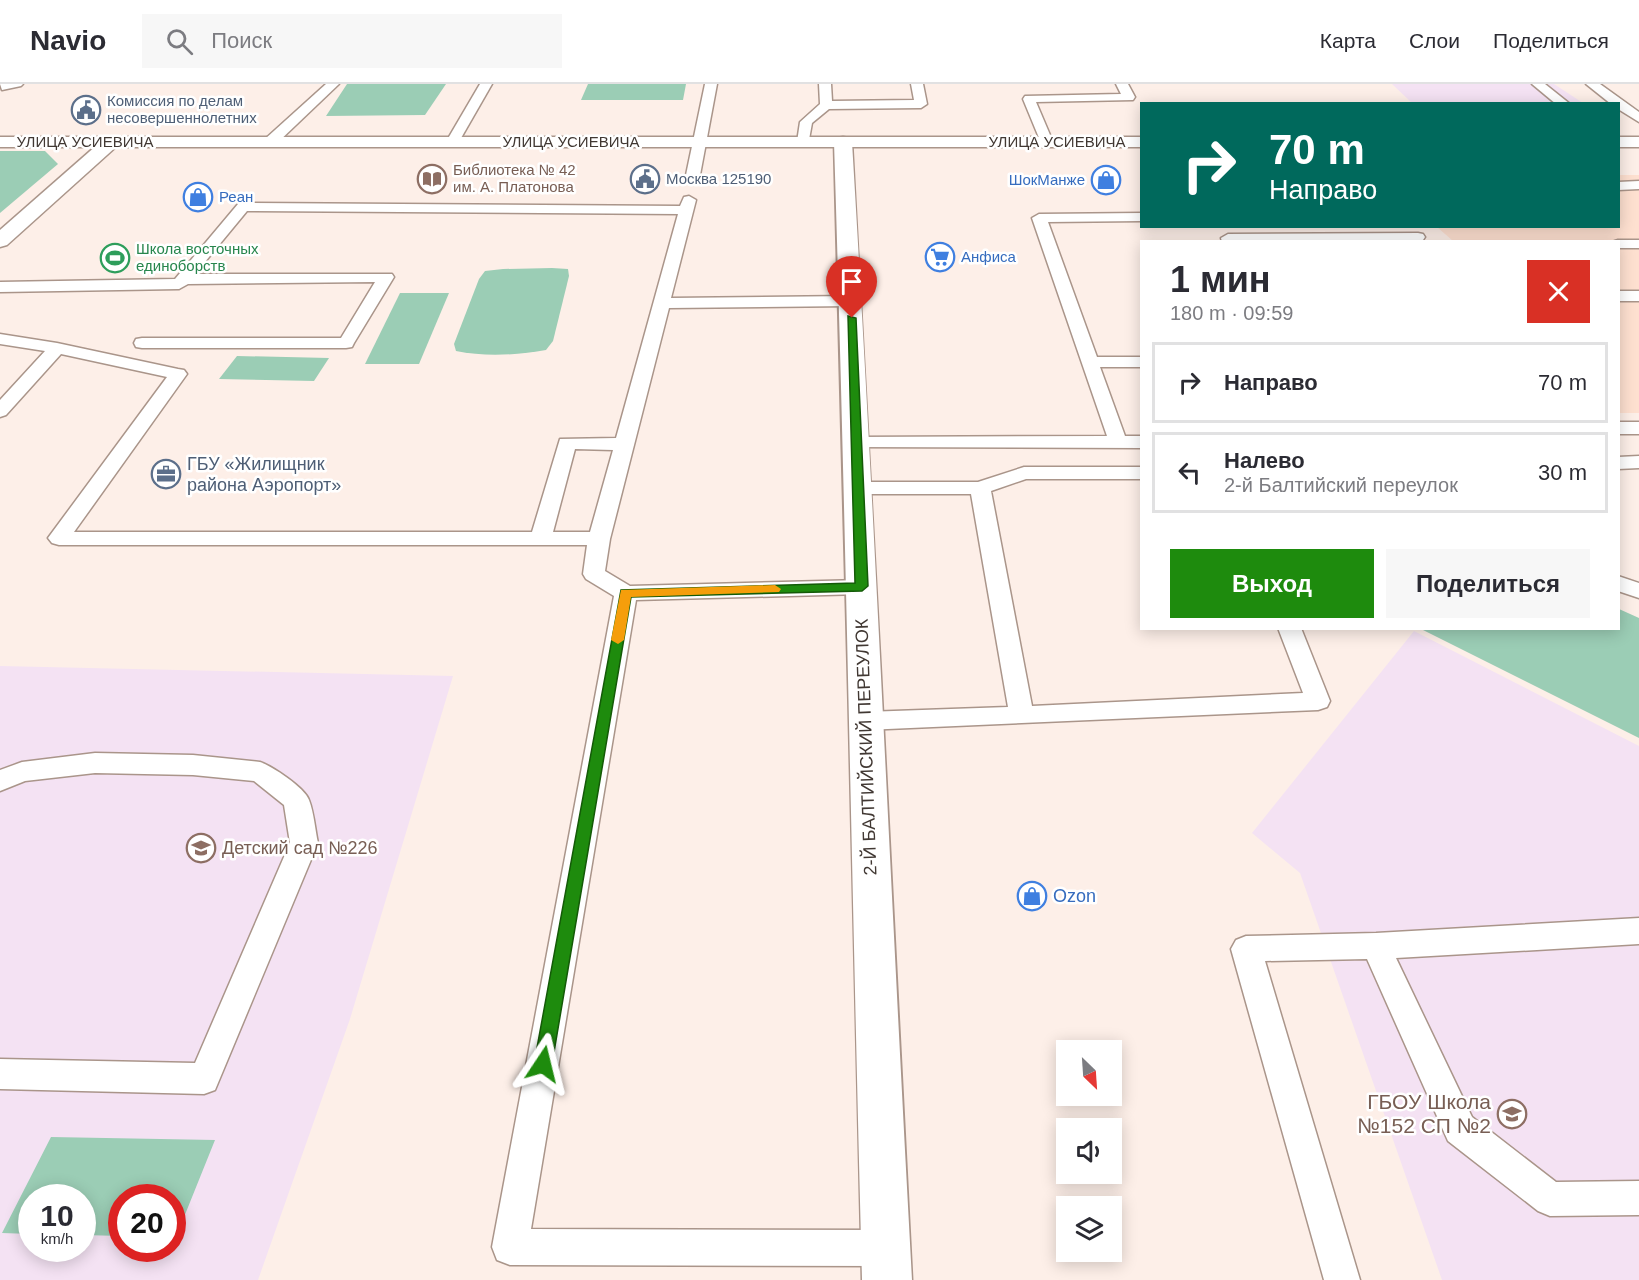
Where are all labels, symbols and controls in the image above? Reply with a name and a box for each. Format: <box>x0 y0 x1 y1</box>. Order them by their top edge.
search box <box>142 14 562 68</box>
text: Navio <box>30 25 106 56</box>
icon: search <box>163 25 196 58</box>
text: Поиск <box>211 28 272 53</box>
text: Карта <box>1320 29 1376 52</box>
text: Слои <box>1409 29 1460 52</box>
text: Поделиться <box>1493 29 1609 52</box>
place label: Комиссия по делам несовершеннолетних <box>107 92 257 126</box>
public building icon: Комиссия по делам несовершеннолетних <box>70 94 102 126</box>
icon: right <box>1170 126 1248 204</box>
text: 70 m <box>1269 126 1365 173</box>
street label: УЛИЦА УСИЕВИЧА <box>17 133 153 150</box>
street label: УЛИЦА УСИЕВИЧА <box>503 133 639 150</box>
street label: УЛИЦА УСИЕВИЧА <box>989 133 1125 150</box>
place label: Библиотека № 42 им. А. Платонова <box>453 161 576 195</box>
library icon: Библиотека № 42 им. А. Платонова <box>416 163 448 195</box>
public building icon: Москва 125190 <box>629 163 661 195</box>
shop icon: ШокМанже <box>1090 164 1122 196</box>
place label: Москва 125190 <box>666 170 771 187</box>
place label: ШокМанже <box>1009 171 1085 188</box>
text: Направо <box>1269 175 1377 205</box>
shop icon: Реан <box>182 181 214 213</box>
place label: Реан <box>219 188 253 205</box>
place label: Школа восточных единоборств <box>136 240 259 274</box>
supermarket icon: Анфиса <box>924 241 956 273</box>
sports icon: Школа восточных единоборств <box>99 242 131 274</box>
place label: Анфиса <box>961 248 1017 265</box>
pin <box>826 256 877 318</box>
text: 1 мин <box>1170 259 1271 300</box>
button: close <box>1527 260 1590 323</box>
icon: arrive <box>835 265 868 298</box>
text: 180 m · 09:59 <box>1170 302 1293 324</box>
icon: right <box>1173 366 1206 399</box>
text: Направо <box>1224 370 1318 395</box>
text: 70 m <box>1538 370 1587 395</box>
text: Налево <box>1224 448 1305 473</box>
place label: ГБУ «Жилищник района Аэропорт» <box>187 454 341 495</box>
icon: left <box>1173 456 1206 489</box>
office icon: ГБУ «Жилищник района Аэропорт» <box>150 458 182 490</box>
text: 30 m <box>1538 460 1587 485</box>
text: 2-й Балтийский переулок <box>1224 474 1458 496</box>
button: Выход <box>1170 549 1374 618</box>
button: Поделиться <box>1386 549 1590 618</box>
street label: 2-Й БАЛТИЙСКИЙ ПЕРЕУЛОК <box>851 618 880 876</box>
school or university icon: Детский сад №226 <box>185 832 217 864</box>
place label: Детский сад №226 <box>222 838 378 858</box>
shop icon: Ozon <box>1016 880 1048 912</box>
place label: Ozon <box>1053 886 1096 906</box>
position arrow <box>511 1032 575 1096</box>
north arrow <box>1056 1040 1122 1106</box>
map controls <box>1056 1040 1122 1262</box>
place label: ГБОУ Школа №152 СП №2 <box>1357 1090 1491 1137</box>
school or university icon: ГБОУ Школа №152 СП №2 <box>1496 1098 1528 1130</box>
button: sound <box>1056 1118 1122 1184</box>
speed limit sign: 20 <box>108 1184 186 1262</box>
button: layers <box>1056 1196 1122 1262</box>
text: 10 <box>40 1199 74 1232</box>
text: km/h <box>41 1230 73 1247</box>

